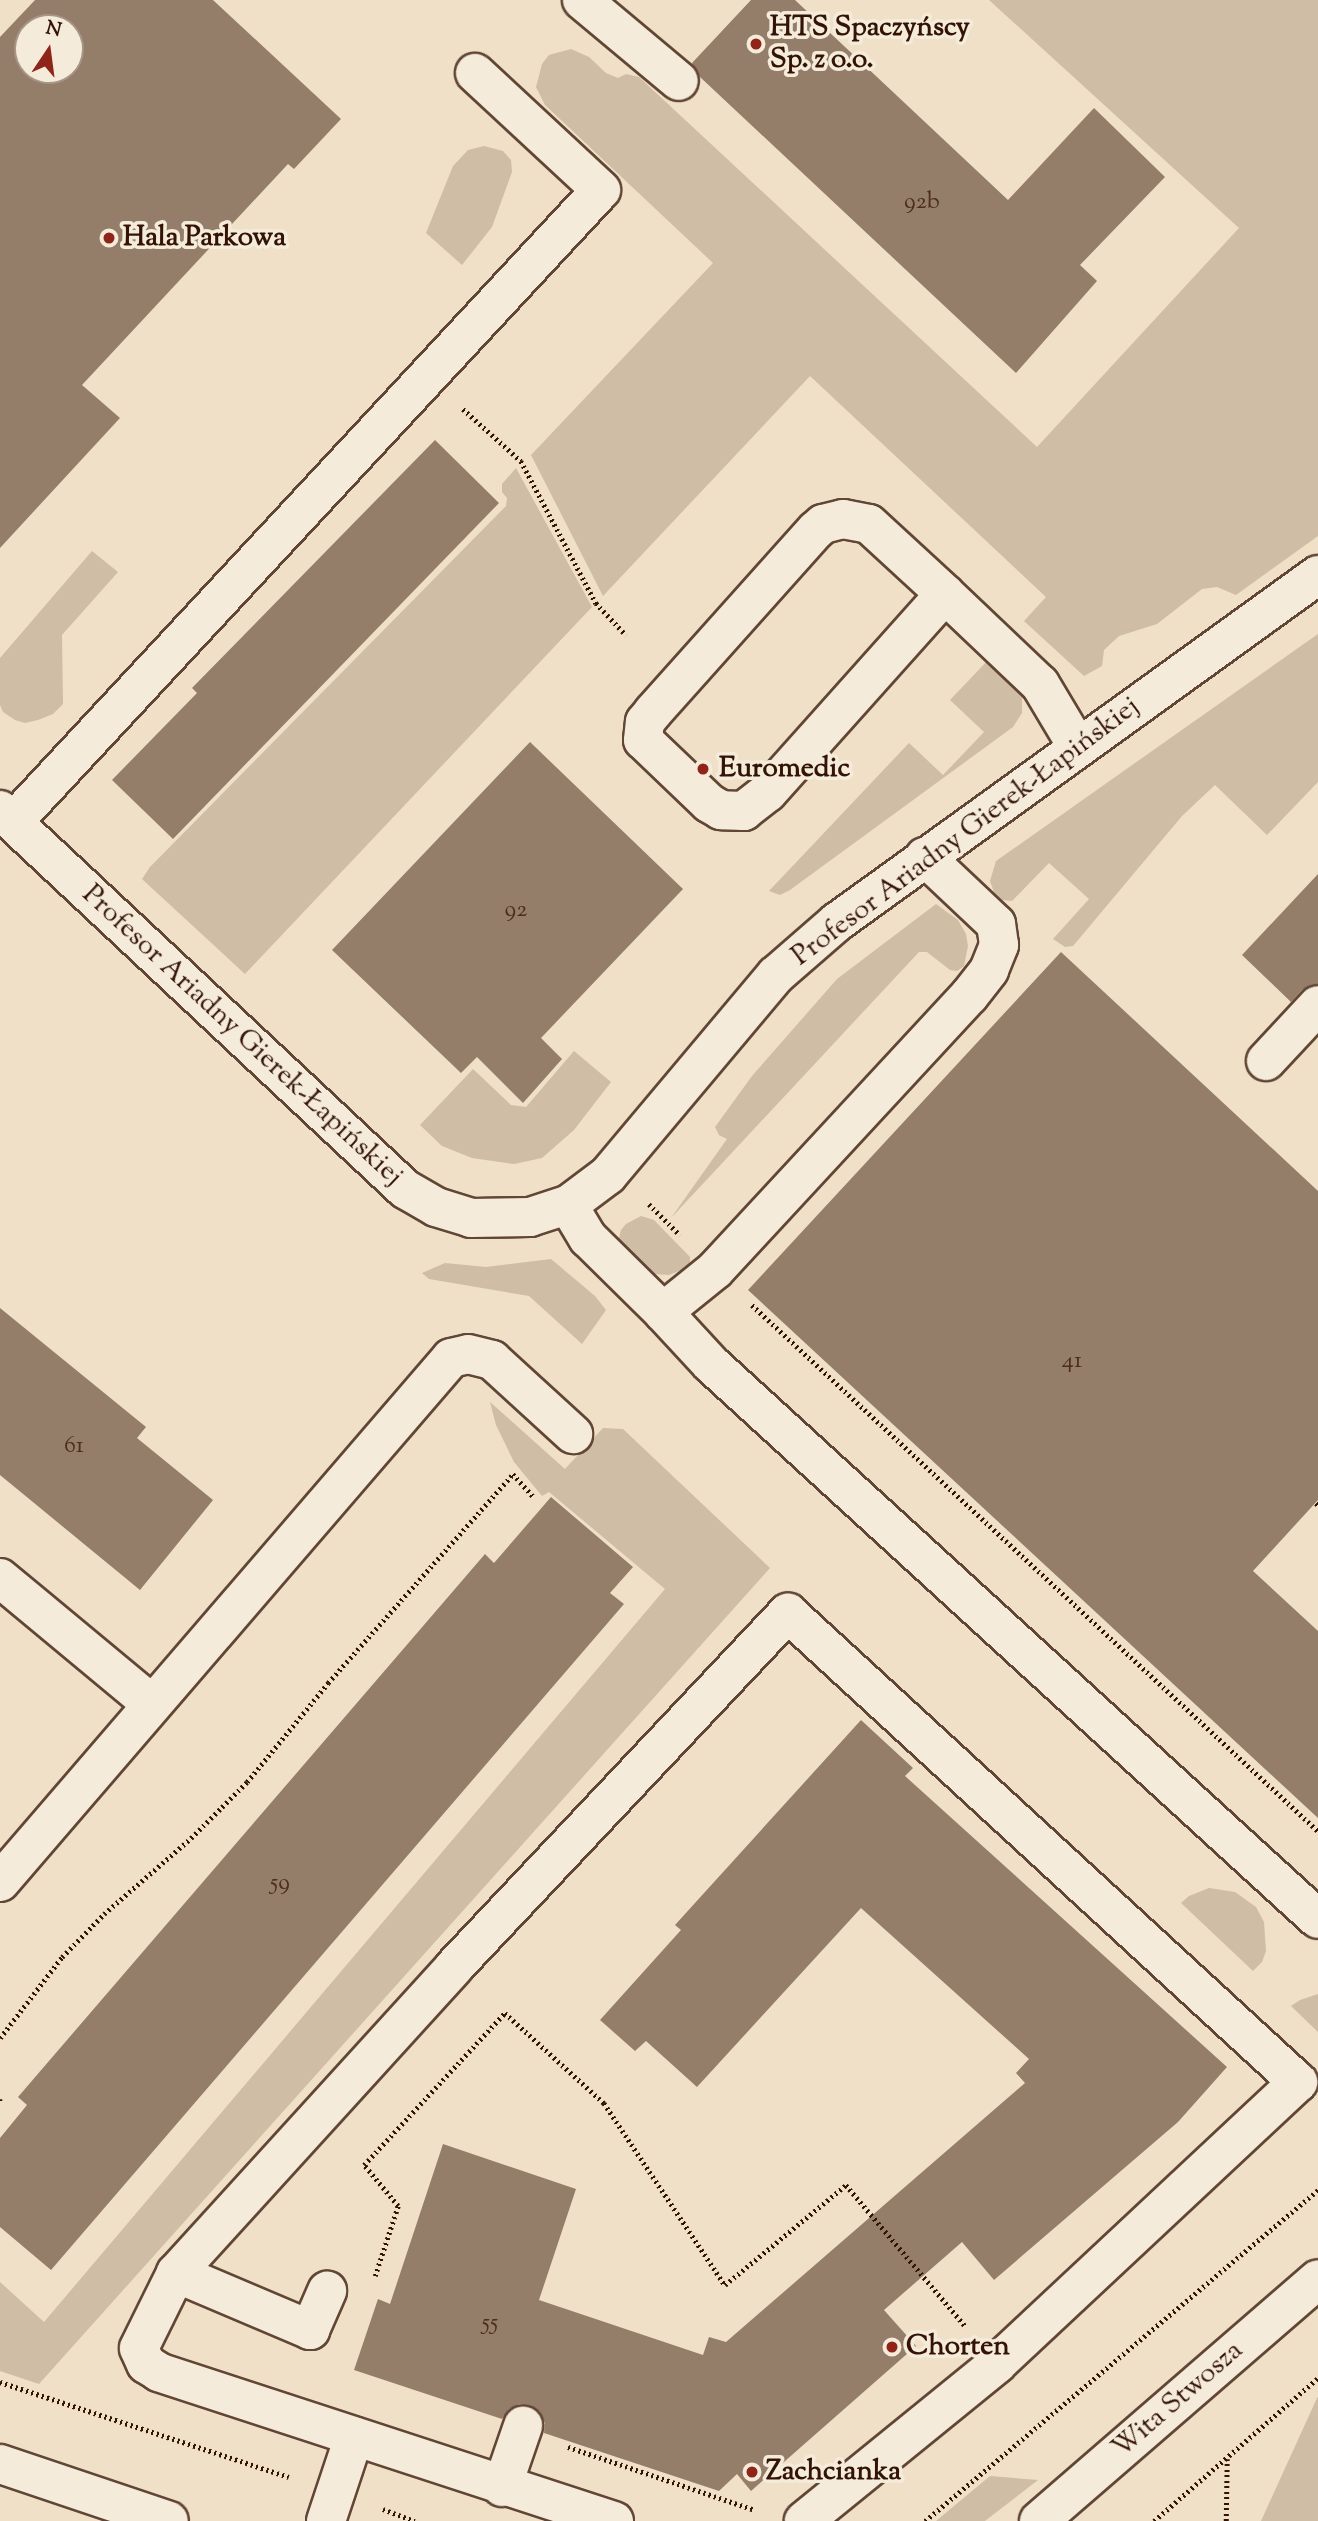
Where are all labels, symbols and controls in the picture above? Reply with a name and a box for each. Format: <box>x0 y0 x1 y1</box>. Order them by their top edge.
place label: HTS Spaczyńscy Sp. z o.o. <box>770 11 970 77</box>
north arrow <box>14 14 84 84</box>
text: N <box>43 15 64 45</box>
marker: HTS Spaczyńscy Sp. z o.o. <box>748 36 764 52</box>
house number: 92b <box>904 189 940 217</box>
place label: Hala Parkowa <box>123 221 286 255</box>
marker: Hala Parkowa <box>101 230 117 246</box>
street label: Profesor Ariadny Gierek-Łapińskiej <box>786 690 1146 974</box>
place label: Euromedic <box>719 752 850 786</box>
marker: Euromedic <box>693 759 713 779</box>
street label: Profesor Ariadny Gierek-Łapińskiej <box>75 878 409 1194</box>
house number: 92 <box>505 897 527 925</box>
house number: 41 <box>1062 1348 1082 1376</box>
house number: 61 <box>64 1433 84 1461</box>
house number: 59 <box>270 1870 290 1898</box>
house number: 55 <box>482 2310 498 2338</box>
place label: Chorten <box>906 2330 1010 2364</box>
street label: Wita Stwosza <box>1106 2334 1250 2466</box>
marker: Chorten <box>884 2339 900 2355</box>
place label: Zachcianka <box>766 2455 901 2489</box>
marker: Zachcianka <box>744 2464 760 2480</box>

